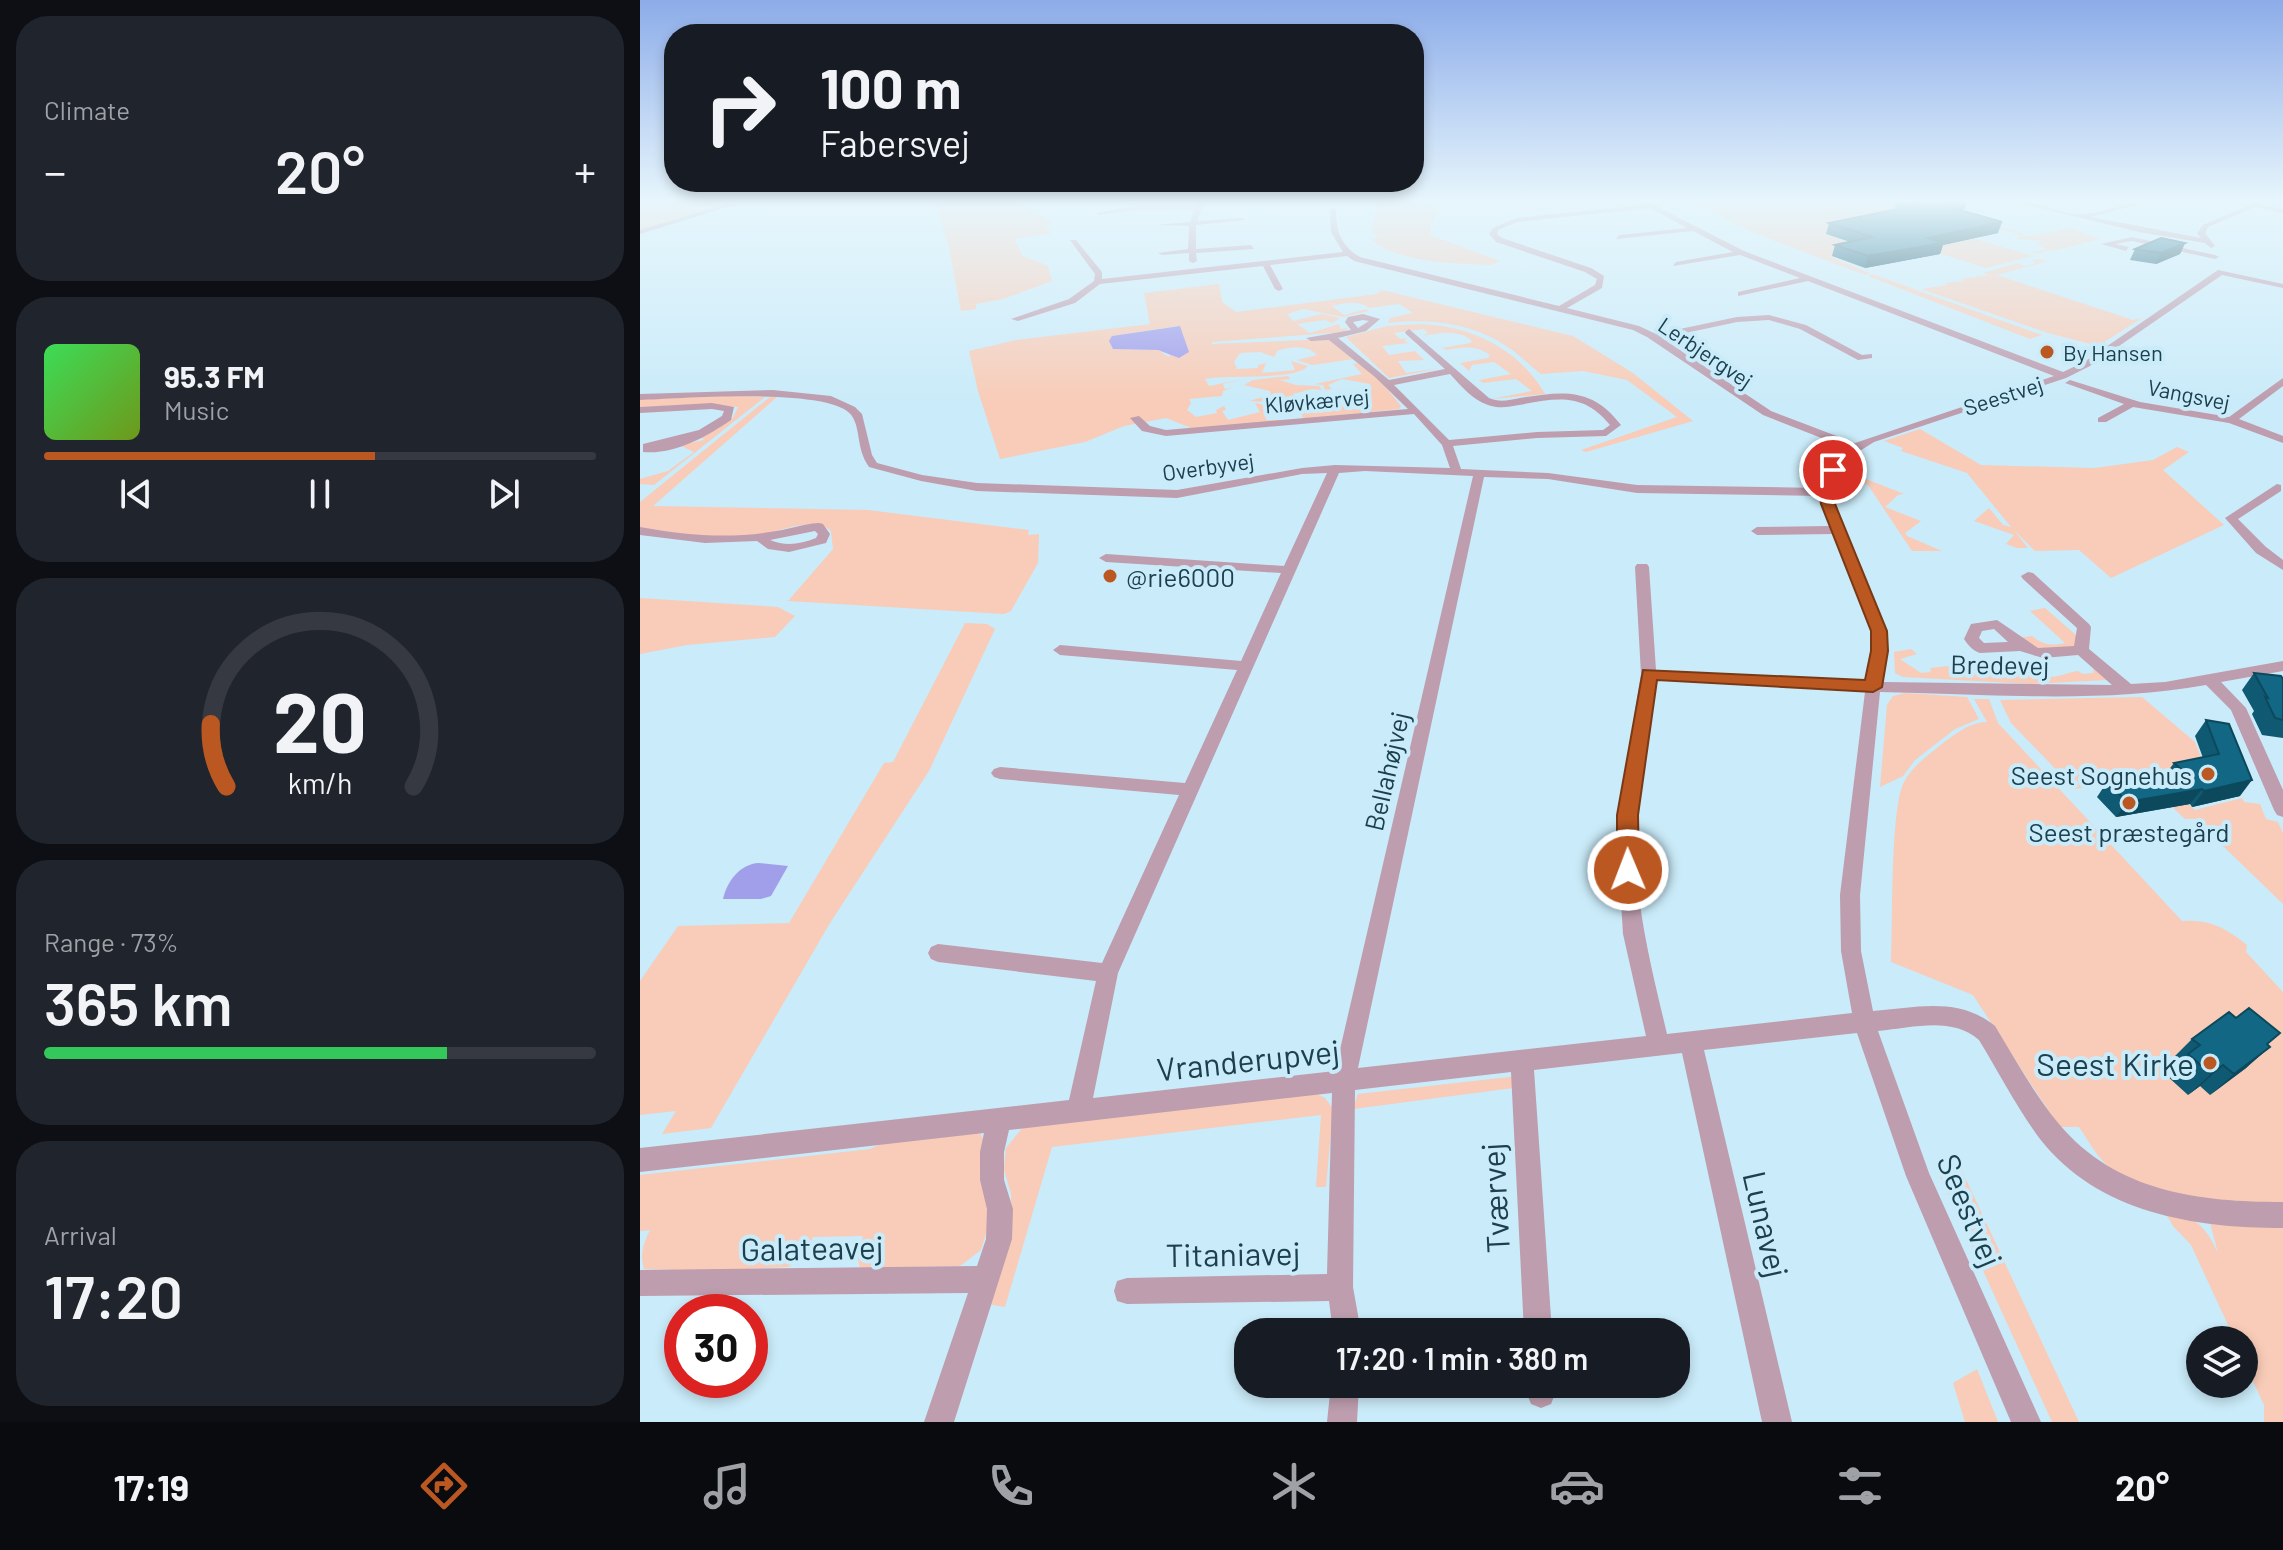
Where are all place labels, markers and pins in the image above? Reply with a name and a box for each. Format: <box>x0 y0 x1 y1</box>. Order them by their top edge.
place label: By Hansen <box>2063 339 2163 365</box>
marker: By Hansen <box>2038 343 2056 361</box>
pin <box>1799 436 1867 504</box>
place label: @rie6000 <box>1126 561 1235 592</box>
marker: @rie6000 <box>1101 567 1119 585</box>
place label: Seest Sognehus <box>2011 759 2192 790</box>
marker: Seest Sognehus <box>2199 765 2217 783</box>
marker: Seest præstegård <box>2120 794 2138 812</box>
place label: Seest præstegård <box>2028 816 2230 847</box>
place label: Seest Kirke <box>2036 1044 2194 1082</box>
marker: Seest Kirke <box>2201 1054 2219 1072</box>

